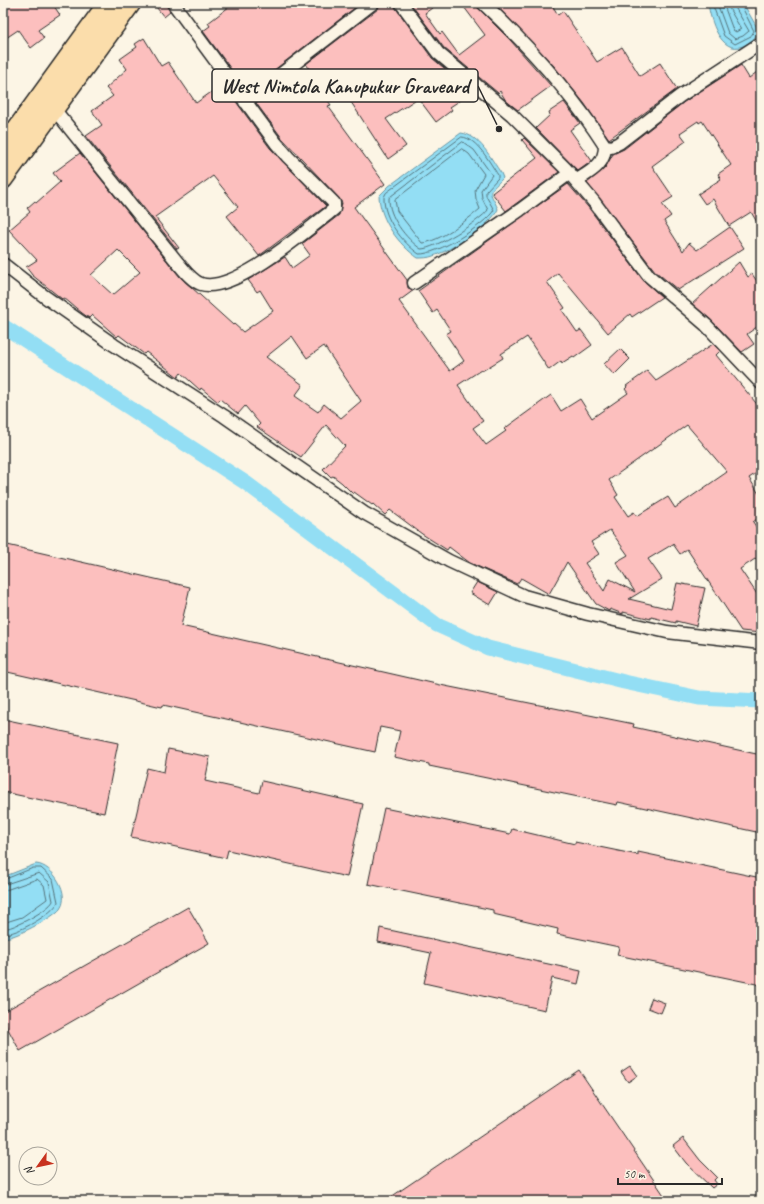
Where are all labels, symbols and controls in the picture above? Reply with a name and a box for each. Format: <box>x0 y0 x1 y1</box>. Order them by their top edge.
callout: West Nimtola Kanupukur Graveard <box>212 69 478 102</box>
text: West Nimtola Kanupukur Graveard <box>221 73 472 99</box>
north arrow <box>18 1146 58 1186</box>
scale bar <box>618 1160 722 1186</box>
text: N <box>21 1163 37 1178</box>
text: 50 m <box>624 1166 646 1182</box>

